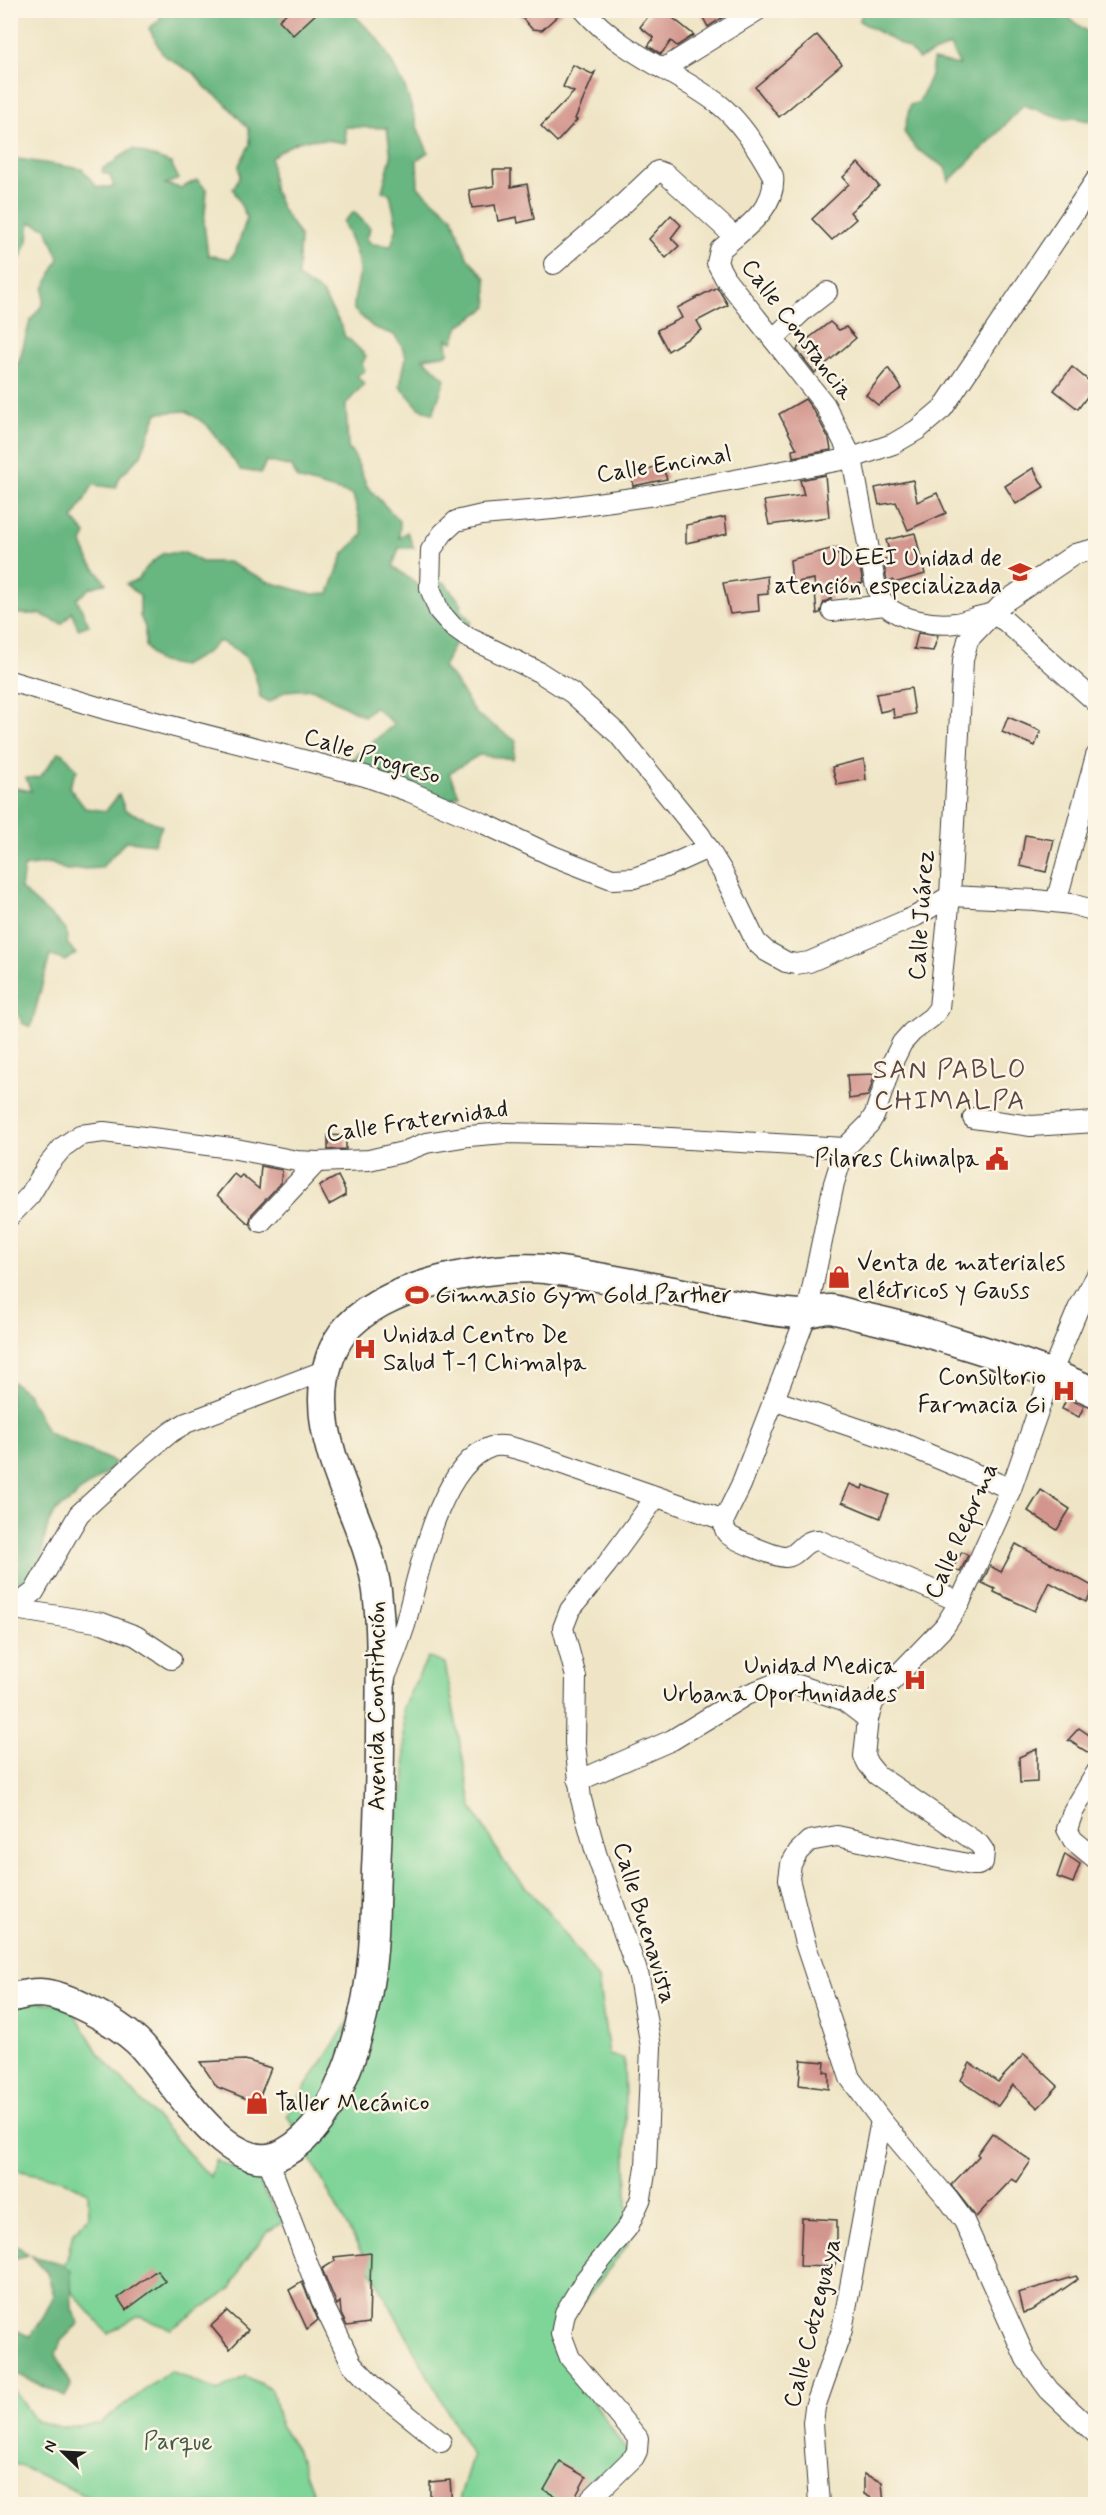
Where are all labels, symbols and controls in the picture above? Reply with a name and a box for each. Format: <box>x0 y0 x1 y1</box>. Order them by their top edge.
street label: Calle Constancia <box>734 253 861 407</box>
street label: Calle Encinal <box>594 439 734 491</box>
place label: UDEEI Unidad de atención especializada <box>774 543 1002 602</box>
school or university icon: UDEEI Unidad de atención especializada <box>1007 559 1033 585</box>
street label: Calle Progreso <box>300 721 444 793</box>
street label: Calle Juárez <box>902 849 942 981</box>
district label: SAN PABLO CHIMALPA <box>873 1053 1027 1119</box>
street label: Calle Fraternidad <box>324 1094 510 1150</box>
place label: Pilares Chimalpa <box>815 1144 980 1175</box>
public building icon: Pilares Chimalpa <box>984 1146 1010 1172</box>
place label: Venta de materiales eléctricos y Gauss <box>857 1248 1066 1307</box>
shop icon: Venta de materiales eléctricos y Gauss <box>826 1264 852 1290</box>
place label: Gimnasio Gym Gold Parther <box>435 1280 732 1311</box>
sports icon: Gimnasio Gym Gold Parther <box>404 1282 430 1308</box>
place label: Unidad Centro De Salud T-1 Chimalpa <box>383 1320 587 1379</box>
hospital icon: Unidad Centro De Salud T-1 Chimalpa <box>352 1336 378 1362</box>
place label: Consultorio Farmacia Gi <box>918 1362 1046 1421</box>
hospital icon: Consultorio Farmacia Gi <box>1051 1378 1077 1404</box>
street label: Calle Reforma <box>918 1458 1008 1605</box>
street label: Avenida Constitución <box>362 1601 393 1811</box>
place label: Unidad Medica Urbana Oportunidades <box>663 1651 898 1710</box>
hospital icon: Unidad Medica Urbana Oportunidades <box>902 1667 928 1693</box>
street label: Calle Buenavista <box>605 1839 683 2007</box>
place label: Taller Mecánico <box>275 2088 430 2119</box>
shop icon: Taller Mecánico <box>244 2090 270 2116</box>
street label: Calle Cotzeguaya <box>777 2235 849 2411</box>
north arrow <box>33 2422 93 2482</box>
park label: Parque <box>143 2427 213 2458</box>
text: N <box>39 2437 62 2456</box>

